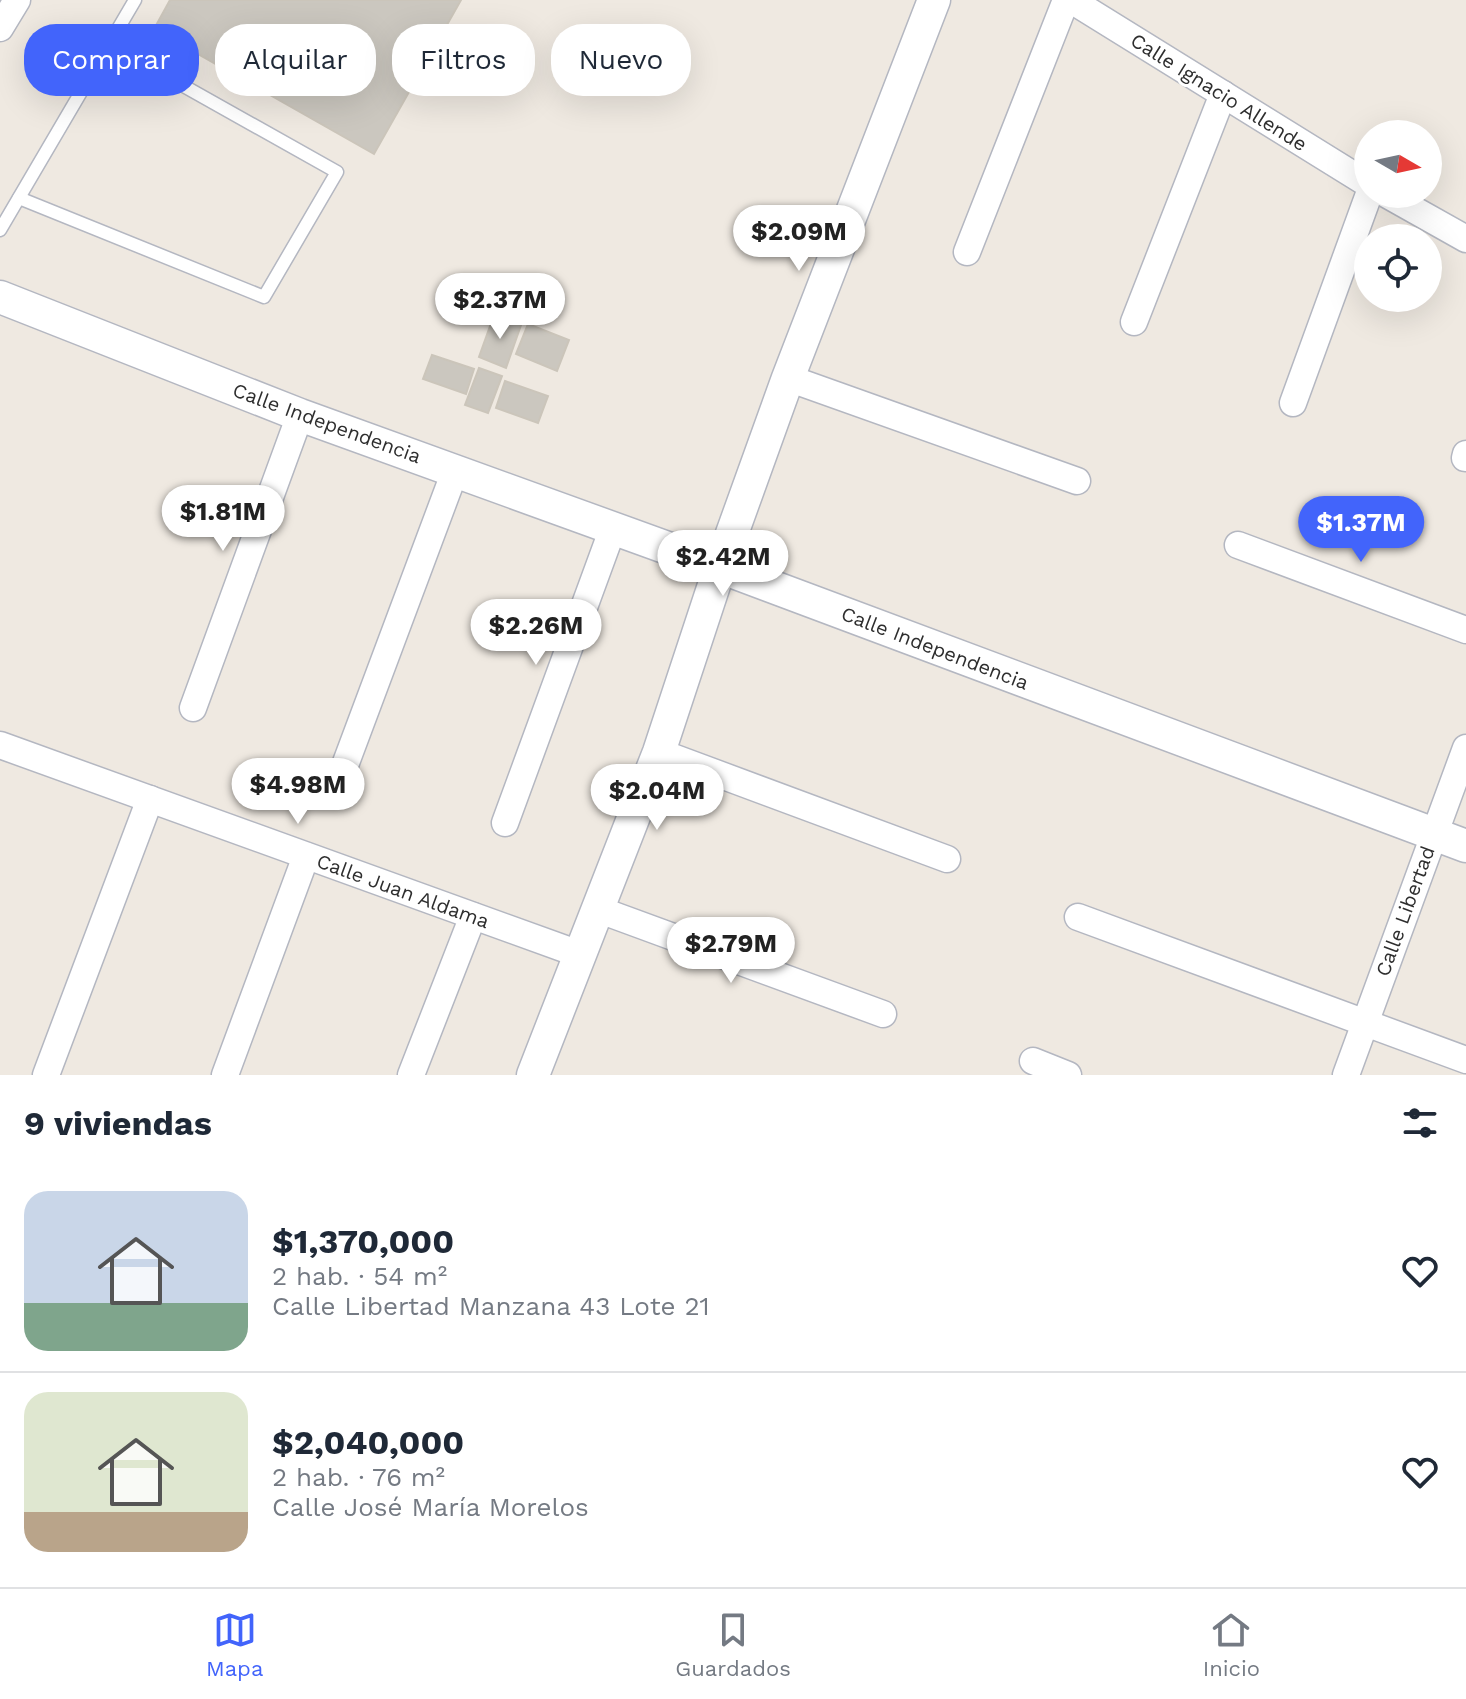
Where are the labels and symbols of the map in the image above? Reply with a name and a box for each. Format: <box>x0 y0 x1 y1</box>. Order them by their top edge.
street label: Calle Ignacio Allende <box>1126 28 1312 156</box>
north arrow <box>1354 120 1442 208</box>
pin: $2.09M <box>734 205 864 273</box>
pin: $2.37M <box>435 273 565 341</box>
street label: Calle Independencia <box>230 378 424 468</box>
pin: $1.81M <box>158 485 288 553</box>
pin: $1.37M <box>1296 496 1426 564</box>
pin: $2.42M <box>658 530 788 598</box>
pin: $2.26M <box>471 599 601 667</box>
street label: Calle Independencia <box>838 601 1032 695</box>
pin: $4.98M <box>233 758 363 826</box>
pin: $2.04M <box>592 764 722 832</box>
street label: Calle Libertad <box>1370 843 1440 979</box>
street label: Calle Juan Aldama <box>313 849 493 933</box>
pin: $2.79M <box>666 917 796 985</box>

